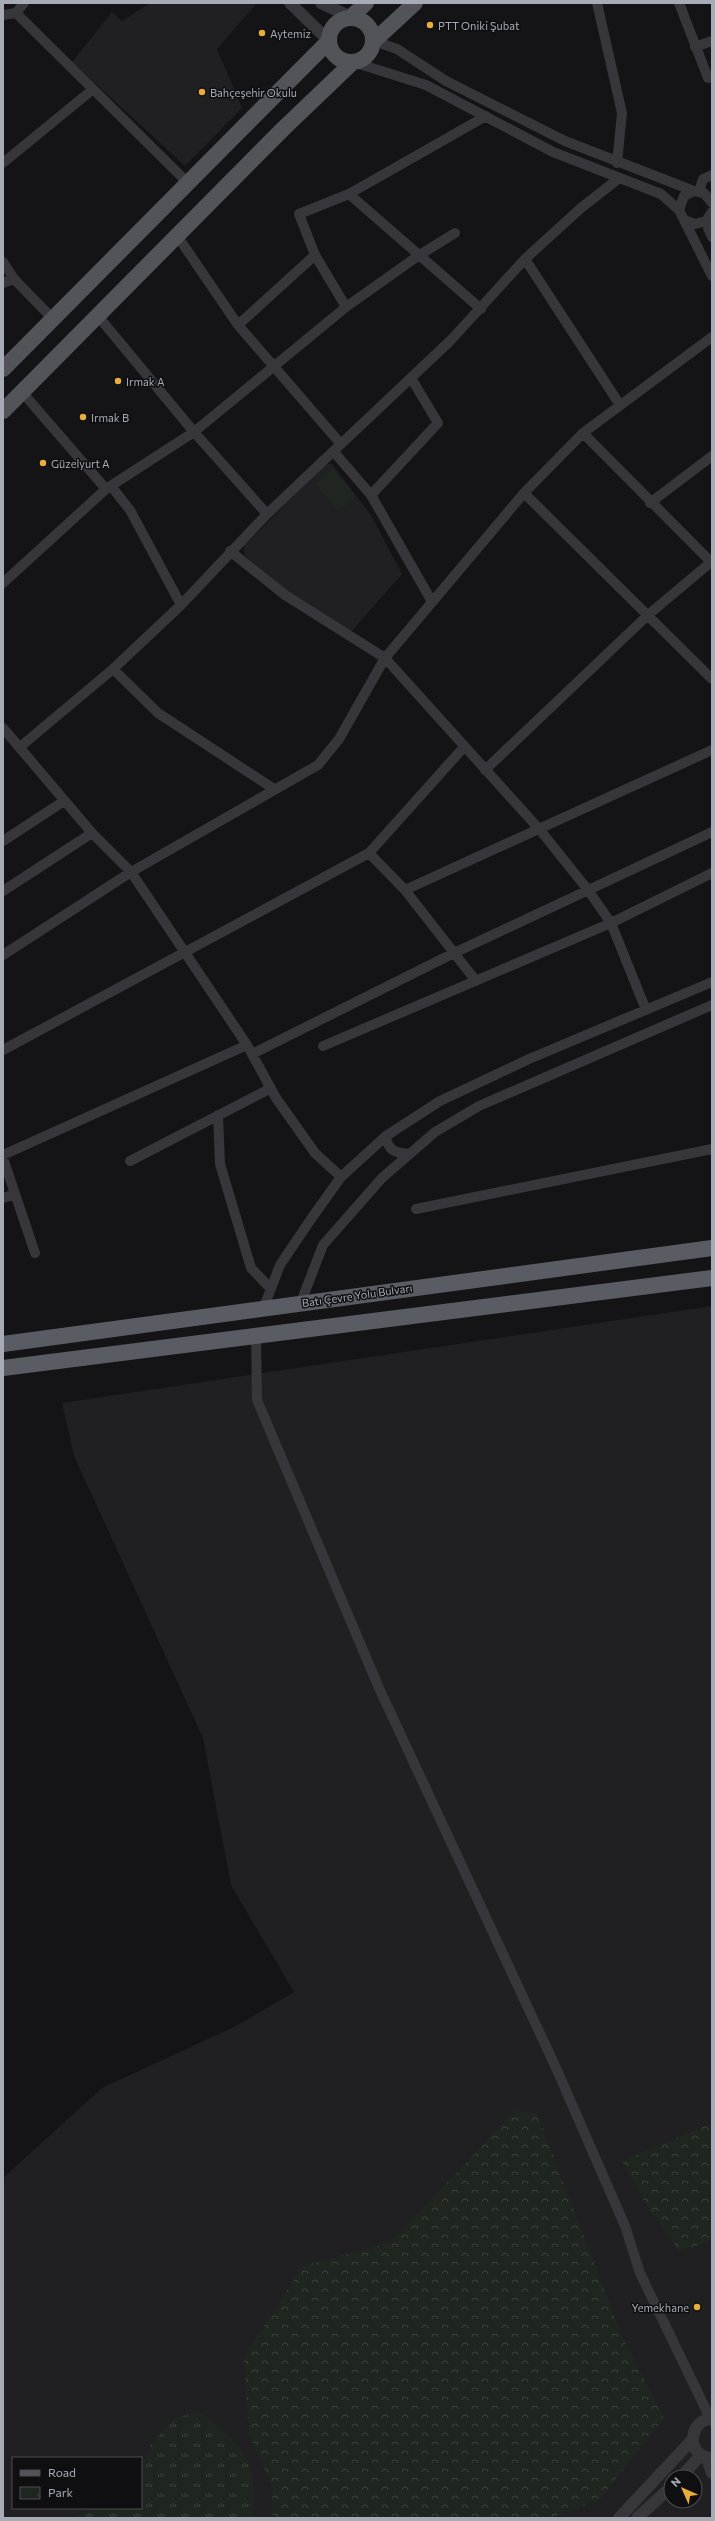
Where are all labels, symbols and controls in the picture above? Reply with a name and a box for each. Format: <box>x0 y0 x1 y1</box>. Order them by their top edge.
place label: PTT Oniki Şubat <box>438 19 520 32</box>
marker: PTT Oniki Şubat <box>425 20 435 30</box>
place label: Aytemiz <box>270 27 312 40</box>
marker: Aytemiz <box>257 28 267 38</box>
place label: Bahçeşehir Okulu <box>210 86 297 99</box>
marker: Bahçeşehir Okulu <box>197 87 207 97</box>
place label: Irmak A <box>126 375 165 388</box>
marker: Irmak A <box>113 376 123 386</box>
place label: Irmak B <box>91 411 129 424</box>
marker: Irmak B <box>78 412 88 422</box>
place label: Güzelyurt A <box>51 457 110 470</box>
marker: Güzelyurt A <box>38 458 48 468</box>
street label: Batı Çevre Yolu Bulvarı <box>301 1281 413 1309</box>
place label: Yemekhane <box>632 2301 689 2314</box>
marker: Yemekhane <box>692 2302 702 2312</box>
legend <box>12 2457 142 2509</box>
text: Road <box>48 2465 76 2479</box>
north arrow <box>663 2469 703 2509</box>
text: N <box>668 2474 683 2489</box>
text: Park <box>48 2485 74 2499</box>

